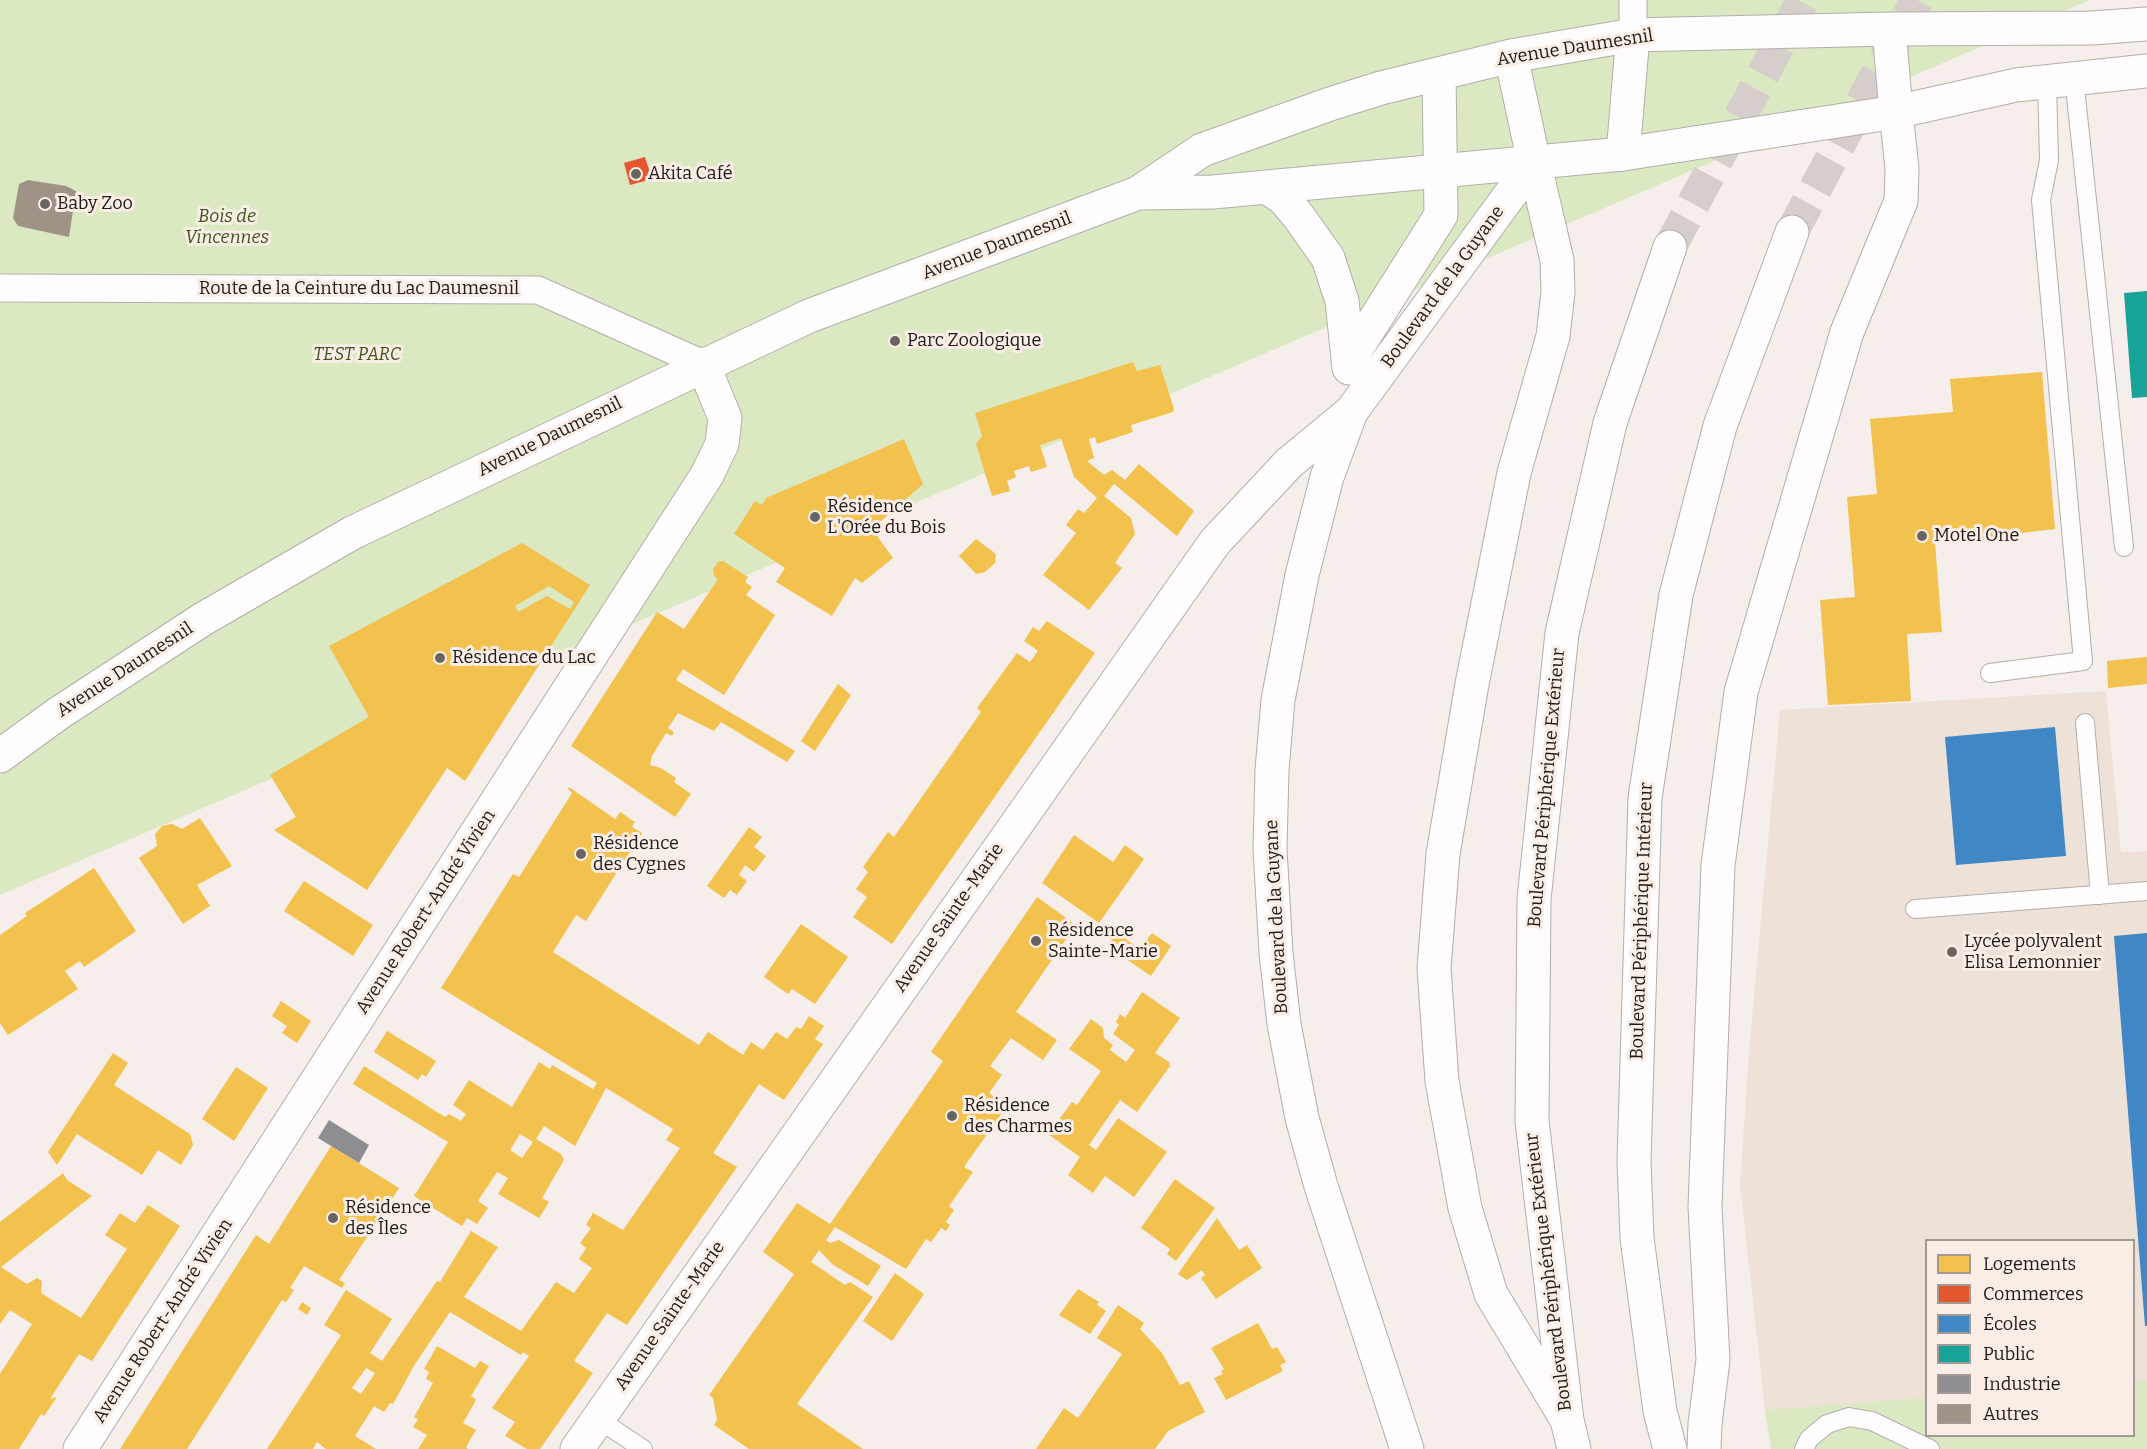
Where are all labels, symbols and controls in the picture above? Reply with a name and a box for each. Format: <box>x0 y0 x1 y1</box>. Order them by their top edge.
street label: Avenue Daumesnil <box>1495 25 1655 71</box>
place label: Akita Café <box>648 163 733 185</box>
marker: Akita Café <box>629 167 643 181</box>
place label: Baby Zoo <box>57 193 133 215</box>
marker: Baby Zoo <box>38 197 52 211</box>
street label: Boulevard de la Guyane <box>1377 202 1509 372</box>
park label: Bois de Vincennes <box>185 206 269 248</box>
street label: Avenue Daumesnil <box>919 208 1075 284</box>
street label: Route de la Ceinture du Lac Daumesnil <box>199 278 519 300</box>
place label: Parc Zoologique <box>907 330 1041 352</box>
marker: Parc Zoologique <box>888 334 902 348</box>
park label: TEST PARC <box>313 344 401 366</box>
street label: Avenue Daumesnil <box>474 393 626 481</box>
place label: Résidence L'Orée du Bois <box>827 496 946 538</box>
marker: Résidence L'Orée du Bois <box>808 510 822 524</box>
place label: Motel One <box>1934 525 2019 547</box>
marker: Motel One <box>1915 529 1929 543</box>
street label: Avenue Daumesnil <box>53 618 197 722</box>
place label: Résidence du Lac <box>452 647 596 669</box>
street label: Boulevard Périphérique Extérieur <box>1524 648 1570 928</box>
marker: Résidence du Lac <box>433 651 447 665</box>
street label: Boulevard Périphérique Intérieur <box>1626 782 1658 1060</box>
street label: Avenue Robert-André Vivien <box>352 806 500 1018</box>
street label: Boulevard de la Guyane <box>1261 819 1293 1015</box>
place label: Résidence des Cygnes <box>593 833 686 876</box>
street label: Avenue Sainte-Marie <box>889 839 1009 997</box>
marker: Résidence des Cygnes <box>574 847 588 861</box>
place label: Résidence Sainte-Marie <box>1048 920 1158 962</box>
place label: Lycée polyvalent Elisa Lemonnier <box>1964 931 2102 974</box>
marker: Résidence Sainte-Marie <box>1029 934 1043 948</box>
marker: Lycée polyvalent Elisa Lemonnier <box>1945 945 1959 959</box>
place label: Résidence des Charmes <box>964 1095 1072 1138</box>
marker: Résidence des Charmes <box>945 1109 959 1123</box>
street label: Boulevard Périphérique Extérieur <box>1521 1132 1577 1412</box>
place label: Résidence des Îles <box>345 1197 431 1240</box>
marker: Résidence des Îles <box>326 1211 340 1225</box>
street label: Avenue Robert-André Vivien <box>89 1215 237 1427</box>
street label: Avenue Sainte-Marie <box>610 1237 730 1395</box>
legend <box>1925 1239 2135 1437</box>
text: Logements <box>1983 1253 2076 1275</box>
text: Commerces <box>1983 1283 2084 1305</box>
text: Écoles <box>1983 1313 2037 1335</box>
text: Public <box>1983 1343 2035 1365</box>
text: Industrie <box>1983 1373 2061 1395</box>
text: Autres <box>1983 1403 2039 1425</box>

